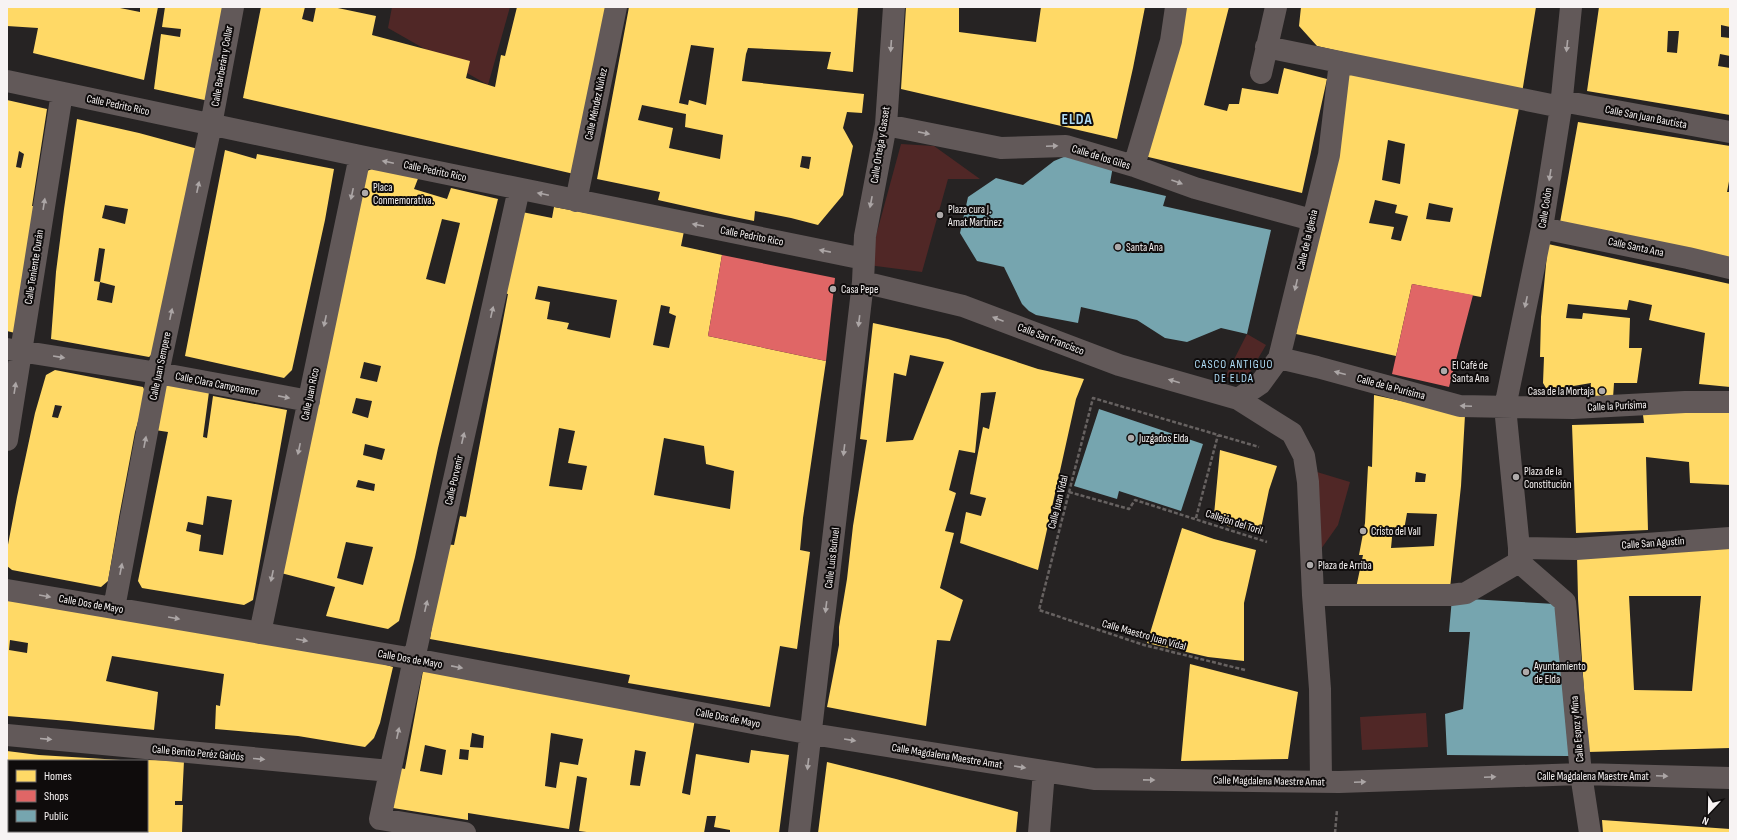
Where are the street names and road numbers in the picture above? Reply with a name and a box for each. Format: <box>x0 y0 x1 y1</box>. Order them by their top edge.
street label: Calle Barberán y Collar <box>208 25 236 107</box>
street label: Calle Méndez Núñez <box>582 67 610 141</box>
street label: Calle Pedrito Rico <box>85 92 151 118</box>
street label: Calle San Juan Bautista <box>1604 103 1688 131</box>
street label: Calle Ortega y Gasset <box>868 105 893 184</box>
street label: Calle de los Giles <box>1070 142 1132 172</box>
street label: Calle Pedrito Rico <box>402 158 468 184</box>
street label: Calle Colón <box>1535 187 1555 229</box>
street label: Calle de la Iglesia <box>1294 208 1320 272</box>
street label: Calle Pedrito Rico <box>719 224 785 249</box>
street label: Calle Teniente Durán <box>22 229 46 305</box>
street label: Calle Santa Ana <box>1607 235 1665 259</box>
street label: Calle San Francisco <box>1016 320 1087 358</box>
street label: Calle Juan Sempere <box>146 331 174 401</box>
street label: Calle Juan Rico <box>298 366 322 421</box>
street label: Calle Clara Campoamor <box>174 370 260 398</box>
street label: Calle de la Purísima <box>1355 372 1427 402</box>
street label: Calle la Purísima <box>1587 398 1647 414</box>
street label: Calle Porvenir <box>442 454 466 506</box>
street label: Calle Juan Vidal <box>1045 474 1071 530</box>
street label: Callejón del Toril <box>1204 507 1264 537</box>
street label: Calle Luis Buñuel <box>822 527 842 589</box>
street label: Calle San Agustín <box>1621 534 1685 552</box>
street label: Calle Dos de Mayo <box>58 592 125 616</box>
street label: Calle Maestro Juan Vidal <box>1100 617 1188 653</box>
street label: Calle Dos de Mayo <box>377 647 444 671</box>
street label: Calle Espoz y Mina <box>1568 695 1586 763</box>
street label: Calle Dos de Mayo <box>695 705 762 731</box>
street label: Calle Magdalena Maestre Amat <box>891 741 1004 771</box>
street label: Calle Benito Peréz Galdós <box>151 743 245 764</box>
street label: Calle Magdalena Maestre Amat <box>1537 770 1650 783</box>
street label: Calle Magdalena Maestre Amat <box>1213 774 1326 788</box>

